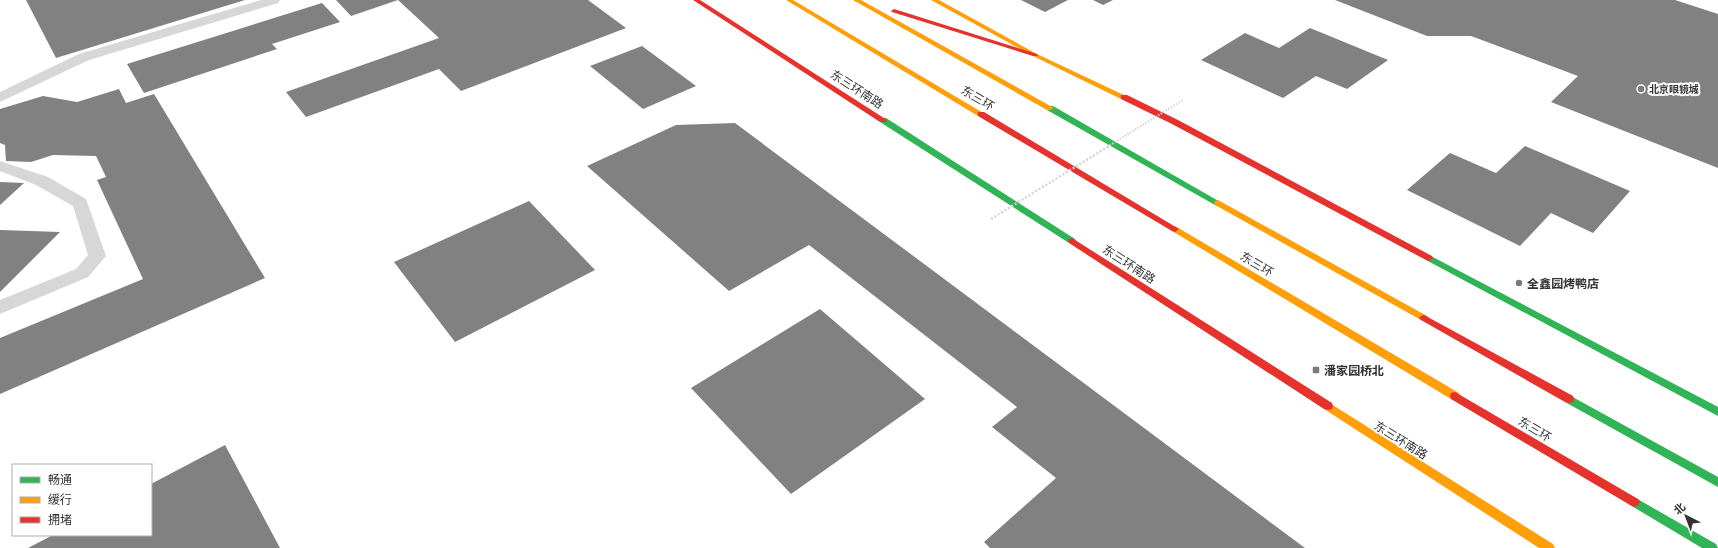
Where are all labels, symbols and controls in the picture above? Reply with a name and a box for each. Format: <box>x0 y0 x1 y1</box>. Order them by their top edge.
street label: 东三环南路 <box>828 66 886 112</box>
street label: 东三环 <box>959 82 997 114</box>
place label: 北京眼镜城 <box>1649 83 1699 95</box>
marker: 北京眼镜城 <box>1636 84 1646 94</box>
street label: 东三环南路 <box>1100 241 1158 287</box>
street label: 东三环 <box>1238 248 1276 280</box>
place label: 全鑫园烤鸭店 <box>1527 276 1599 291</box>
marker: 全鑫园烤鸭店 <box>1514 278 1524 288</box>
place label: 潘家园桥北 <box>1324 363 1384 378</box>
marker: 潘家园桥北 <box>1311 365 1321 375</box>
street label: 东三环 <box>1516 413 1554 445</box>
street label: 东三环南路 <box>1372 418 1430 462</box>
legend <box>12 464 152 536</box>
text: 畅通 <box>48 472 72 487</box>
text: 缓行 <box>48 492 72 507</box>
north arrow <box>1666 496 1706 536</box>
text: 北 <box>1671 500 1688 517</box>
text: 拥堵 <box>48 512 72 527</box>

